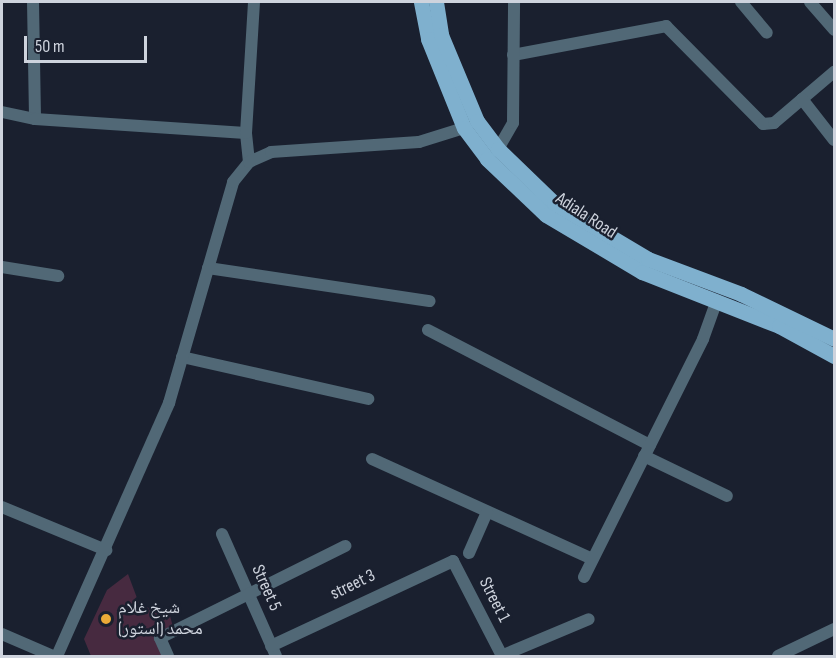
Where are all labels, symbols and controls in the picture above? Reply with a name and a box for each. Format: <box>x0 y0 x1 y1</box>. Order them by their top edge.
scale bar <box>27 24 150 62</box>
text: 50 m <box>35 36 65 57</box>
street label: Adiala Road <box>551 188 621 244</box>
street label: Street 5 <box>246 562 286 614</box>
street label: street 3 <box>327 565 379 605</box>
street label: Street 1 <box>474 574 514 626</box>
place label: شیخ غلام محمد (استور) <box>118 598 203 640</box>
marker: شیخ غلام محمد (استور) <box>99 612 113 626</box>

